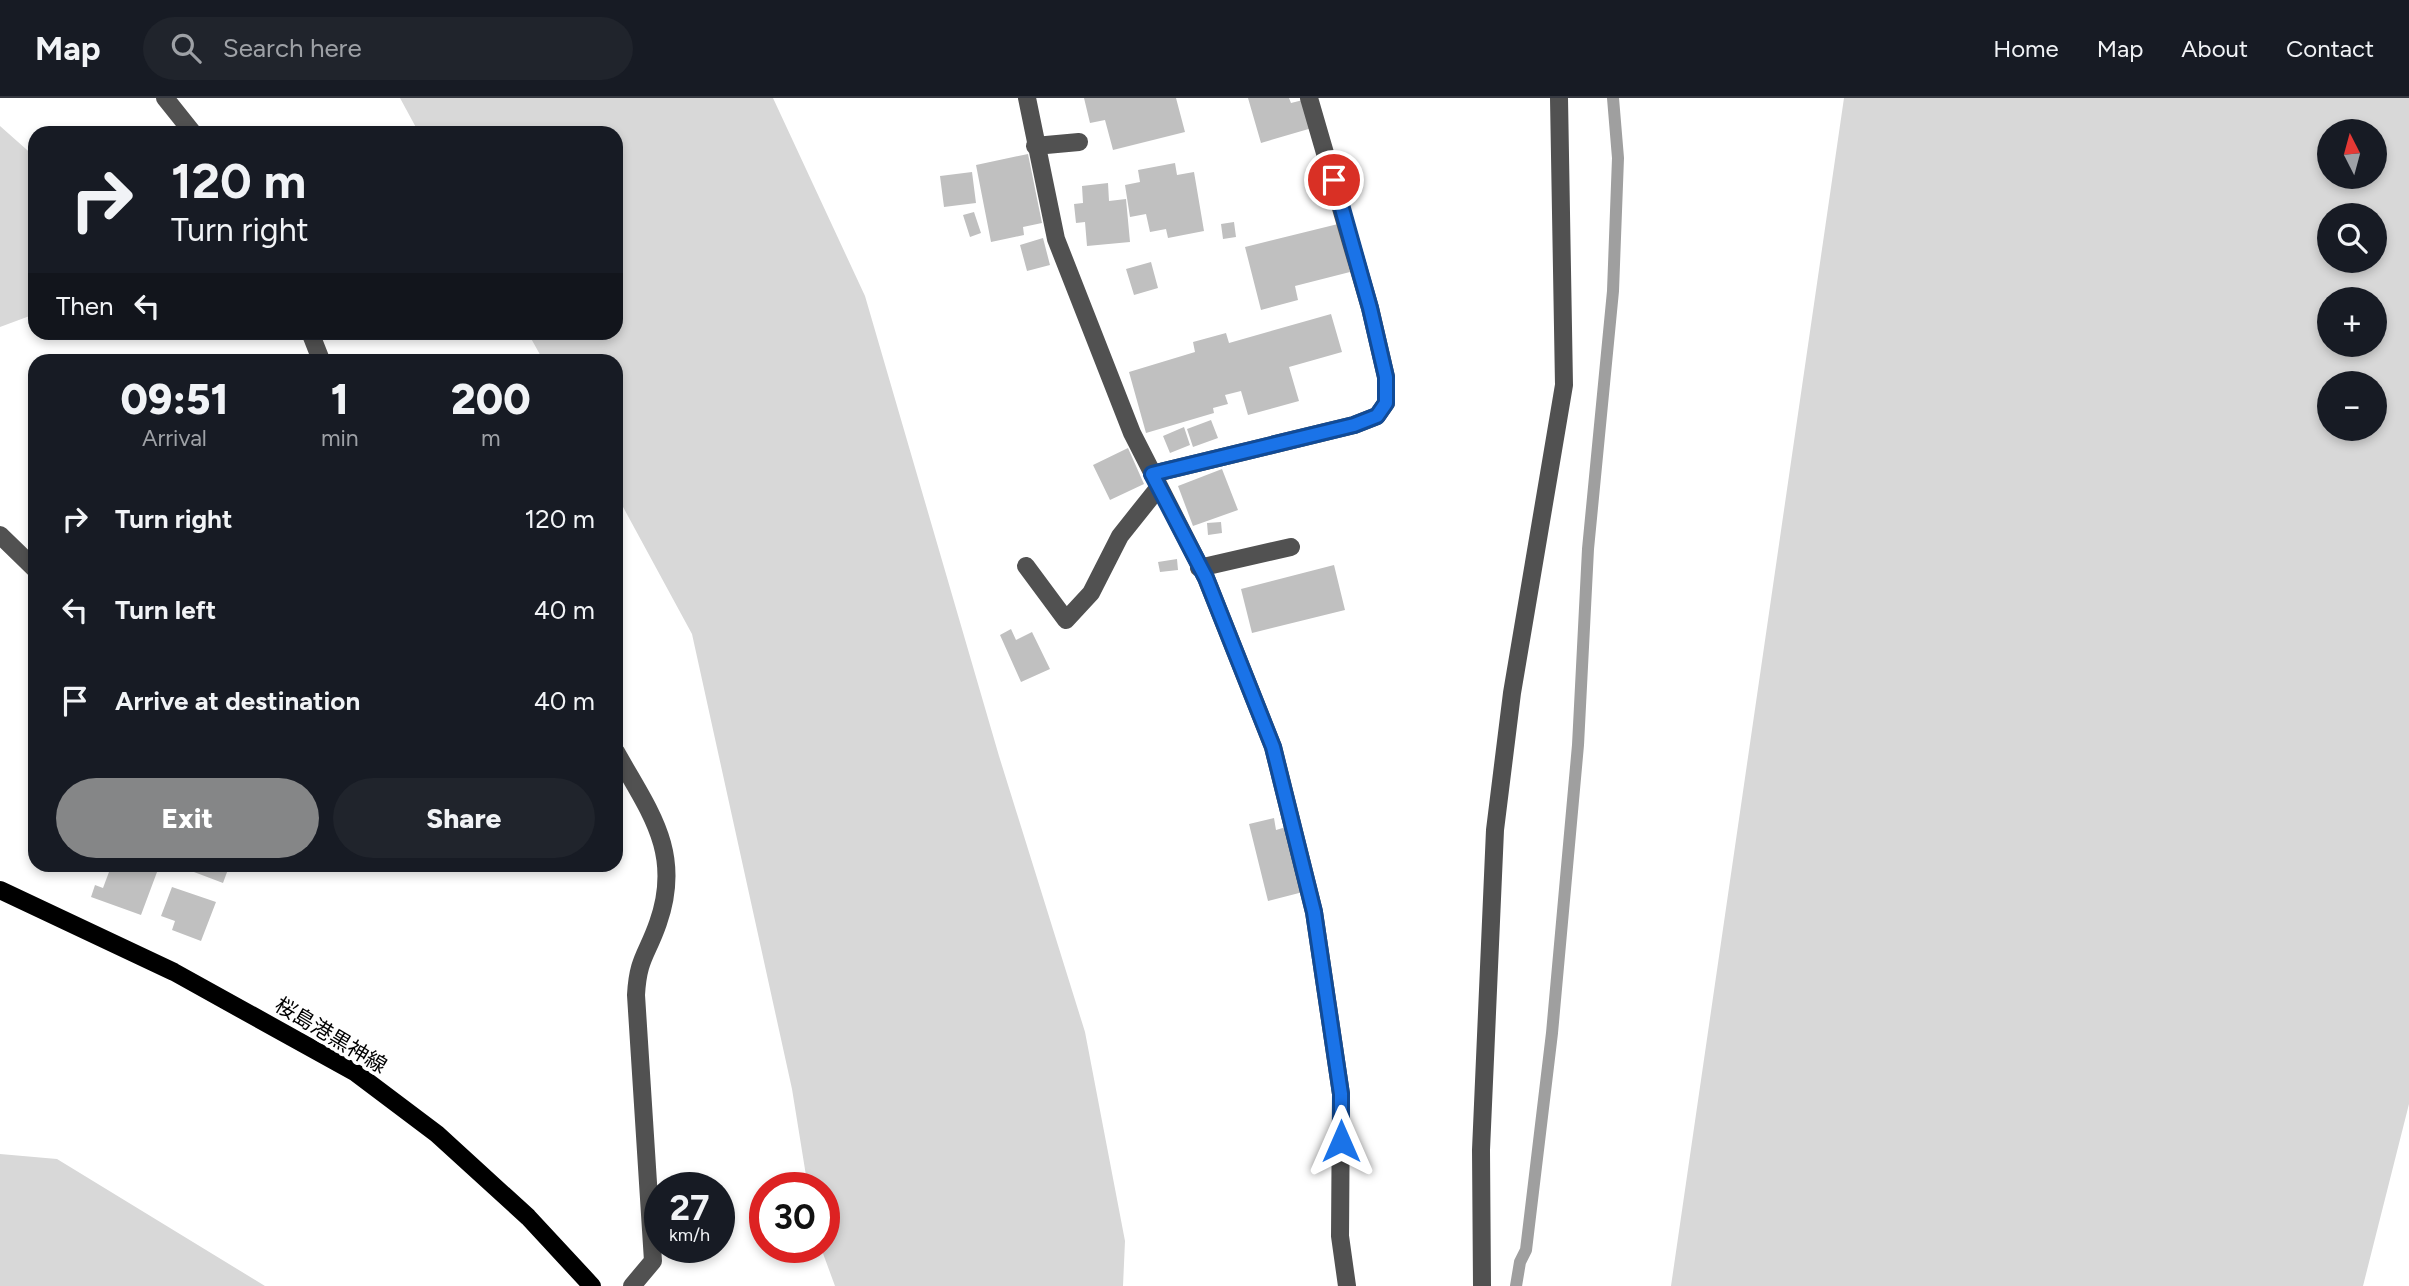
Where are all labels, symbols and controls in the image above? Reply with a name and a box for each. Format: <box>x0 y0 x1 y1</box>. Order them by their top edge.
search box <box>143 17 633 80</box>
text: Map <box>35 29 101 68</box>
icon: search <box>167 29 205 67</box>
text: Search here <box>223 32 362 64</box>
text: Home <box>1993 34 2059 63</box>
text: Map <box>2097 34 2143 63</box>
text: About <box>2181 34 2248 63</box>
text: Contact <box>2286 34 2374 63</box>
north arrow <box>2317 119 2387 189</box>
map controls <box>2317 119 2387 441</box>
pin <box>1304 150 1364 210</box>
text: 120 m <box>171 151 306 210</box>
icon: right <box>56 154 147 245</box>
icon: arrive <box>1315 161 1353 199</box>
button: search <box>2317 203 2387 273</box>
text: Turn right <box>171 211 309 249</box>
icon: left <box>128 287 166 325</box>
button: + <box>2317 287 2387 357</box>
text: Then <box>56 290 114 322</box>
button: − <box>2317 371 2387 441</box>
text: 09:51 <box>120 374 228 425</box>
text: 1 <box>331 374 349 425</box>
text: 200 <box>451 374 531 425</box>
text: Arrival <box>142 424 207 452</box>
text: min <box>321 424 359 452</box>
text: m <box>481 424 501 452</box>
icon: right <box>56 500 94 538</box>
text: Turn right <box>115 503 232 535</box>
text: 120 m <box>525 503 595 535</box>
icon: left <box>56 591 94 629</box>
text: Turn left <box>115 594 216 626</box>
text: 40 m <box>534 594 595 626</box>
icon: arrive <box>56 682 94 720</box>
text: Arrive at destination <box>115 685 360 717</box>
text: 40 m <box>534 685 595 717</box>
button: Exit <box>56 778 319 858</box>
button: Share <box>333 778 595 858</box>
street label: 桜島港黒神線 <box>271 992 391 1078</box>
position arrow <box>1304 1104 1378 1178</box>
speed limit sign: 30 <box>749 1172 840 1263</box>
text: 27 <box>670 1187 709 1229</box>
text: km/h <box>669 1224 710 1246</box>

